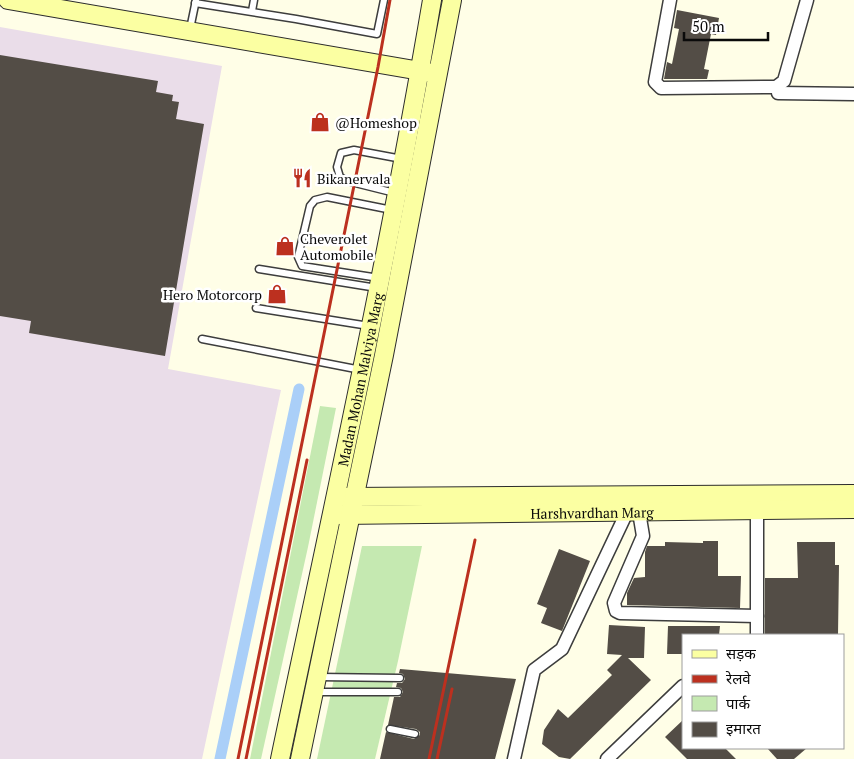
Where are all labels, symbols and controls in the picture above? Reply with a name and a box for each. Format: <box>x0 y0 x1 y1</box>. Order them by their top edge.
scale bar <box>684 10 768 42</box>
text: 50 m <box>692 16 725 36</box>
shop icon: @Homeshop <box>309 111 331 133</box>
place label: @Homeshop <box>335 113 417 132</box>
restaurant icon: Bikanervala <box>291 167 313 189</box>
place label: Bikanervala <box>317 169 391 188</box>
place label: Cheverolet Automobile <box>300 229 373 264</box>
shop icon: Cheverolet Automobile <box>274 235 296 257</box>
shop icon: Hero Motorcorp <box>266 283 288 305</box>
place label: Hero Motorcorp <box>163 285 262 304</box>
street label: Madan Mohan Malviya Marg <box>333 290 387 468</box>
street label: Harshvardhan Marg <box>530 502 654 522</box>
legend <box>682 634 844 749</box>
text: सड़क <box>726 643 756 663</box>
text: रेलवे <box>725 668 751 688</box>
text: पार्क <box>726 693 750 713</box>
text: इमारत <box>726 718 761 738</box>

